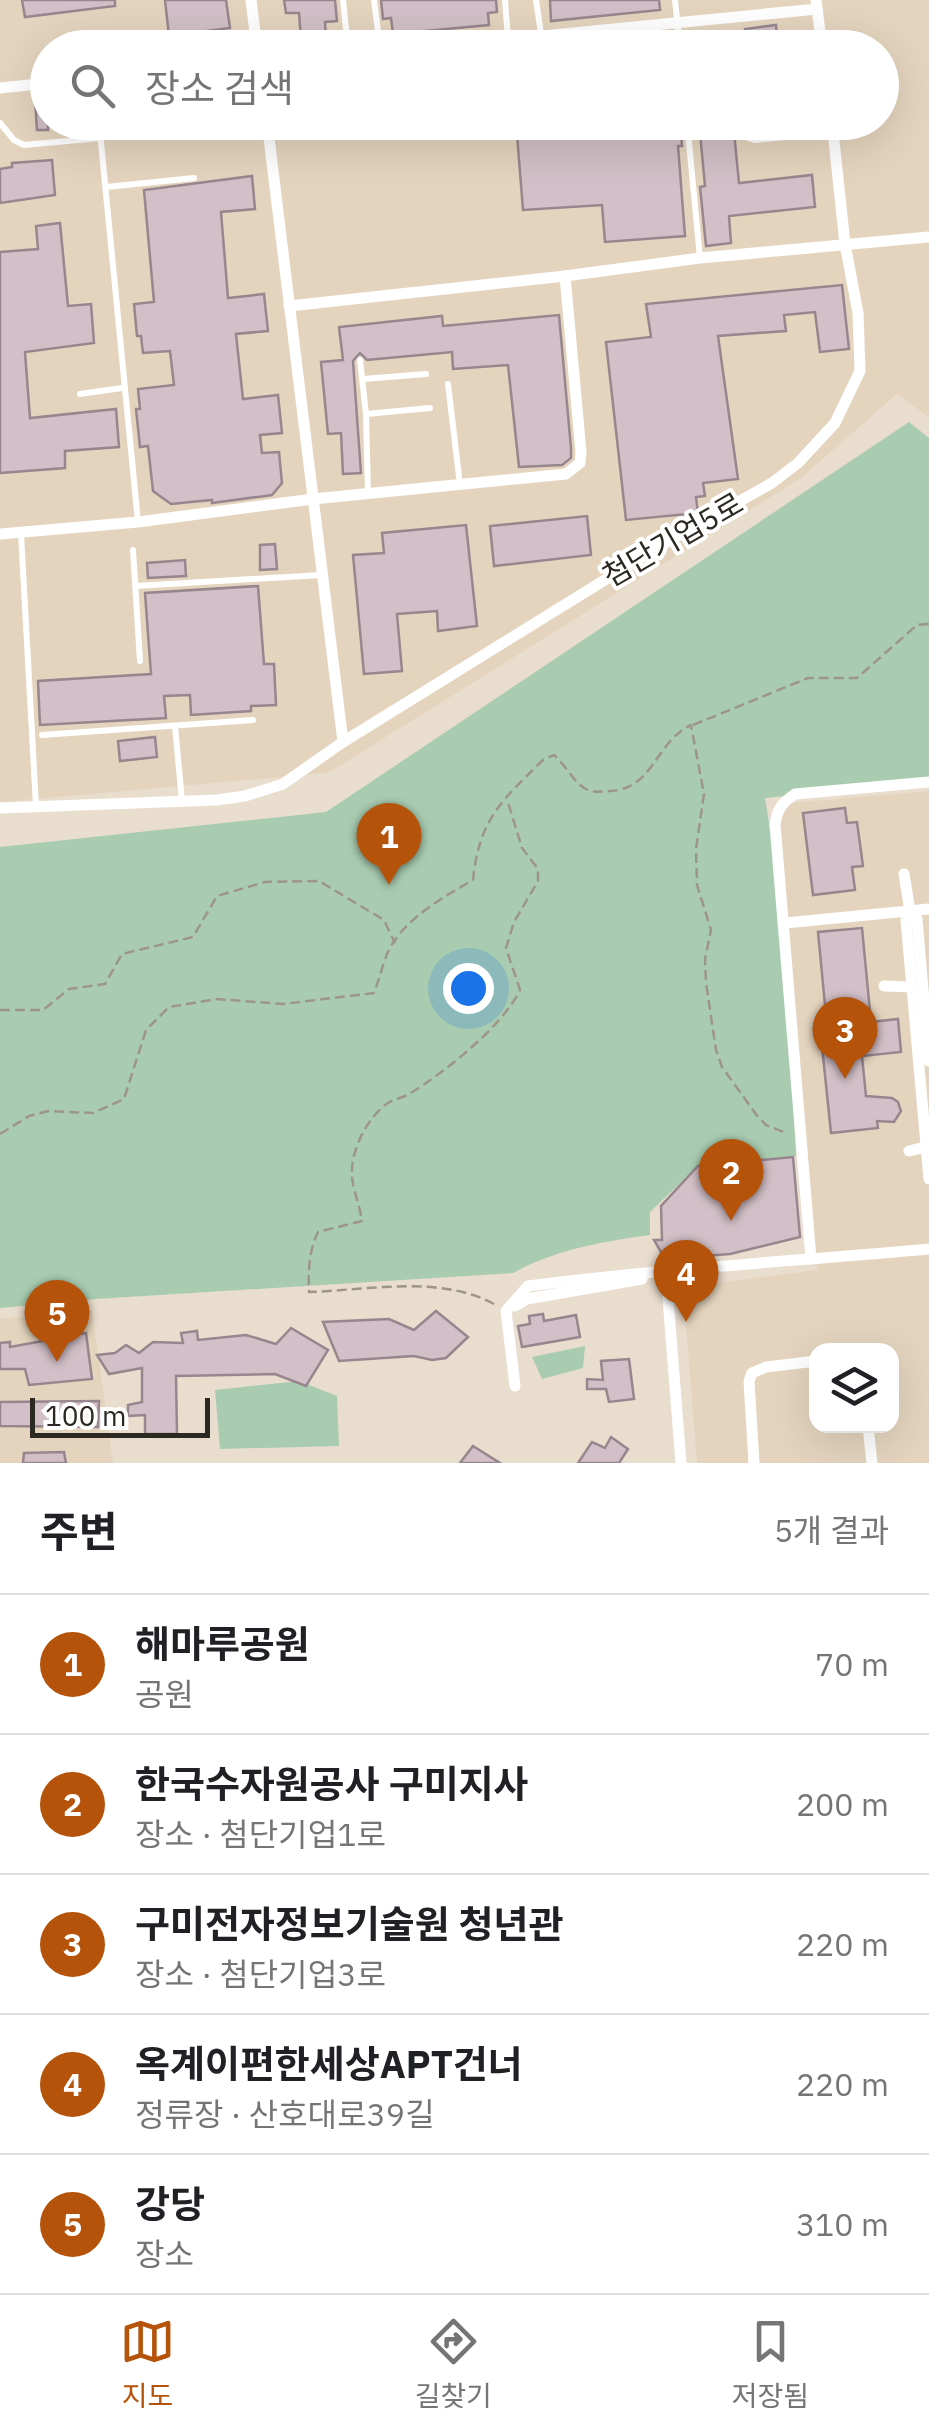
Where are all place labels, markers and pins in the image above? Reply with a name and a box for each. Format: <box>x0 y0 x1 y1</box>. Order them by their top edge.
pin: 1 <box>356 802 422 885</box>
pin: 3 <box>812 996 878 1079</box>
pin: 2 <box>698 1138 764 1221</box>
pin: 4 <box>654 1240 718 1322</box>
pin: 5 <box>24 1280 90 1362</box>

